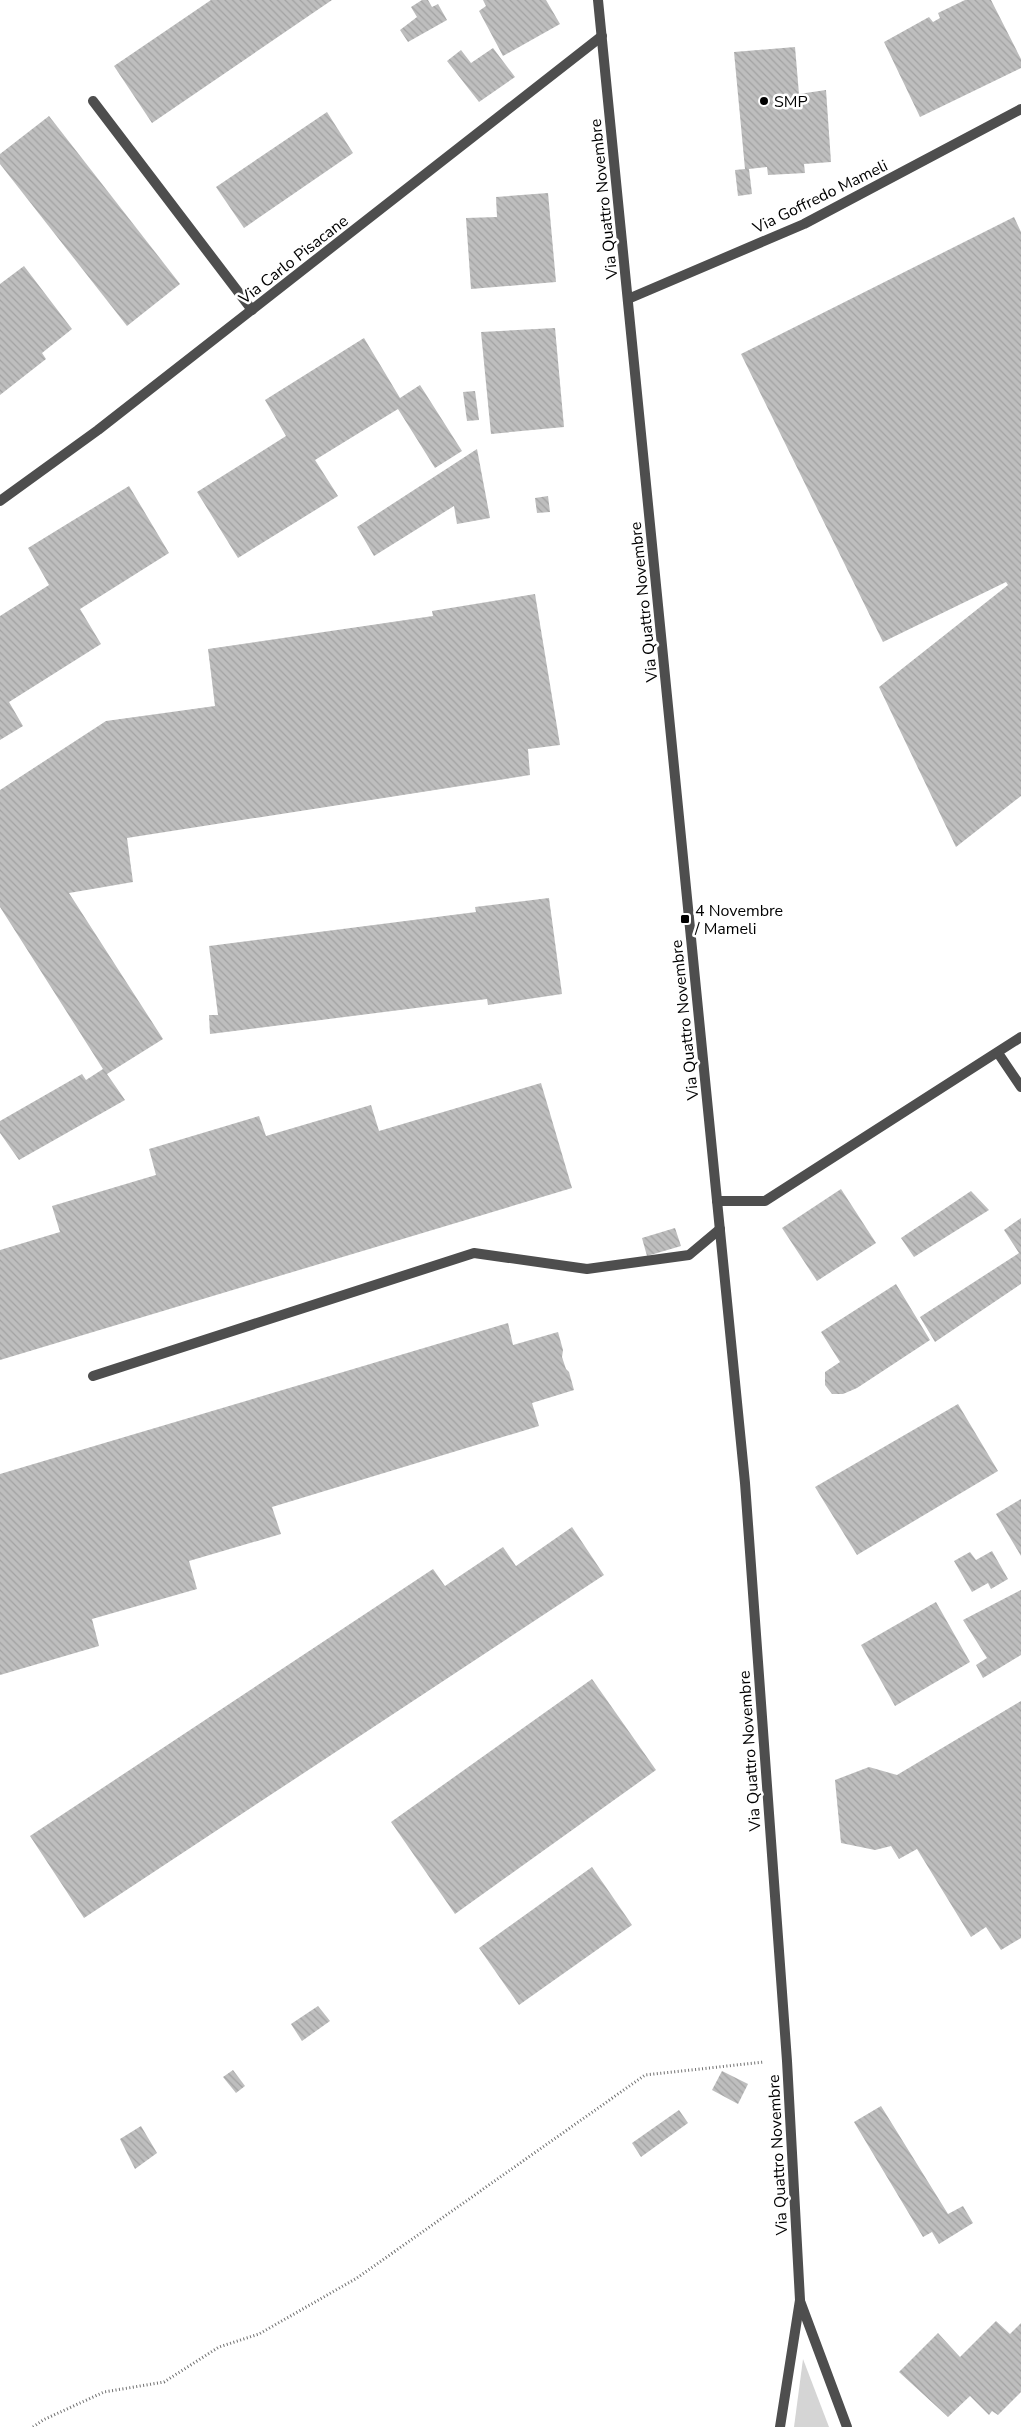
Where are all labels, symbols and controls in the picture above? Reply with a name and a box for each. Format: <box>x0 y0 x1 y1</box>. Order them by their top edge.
place label: SMP <box>774 91 808 113</box>
marker: SMP <box>758 95 770 107</box>
street label: Via Quattro Novembre <box>585 118 623 281</box>
street label: Via Goffredo Mameli <box>748 155 892 240</box>
street label: Via Carlo Pisacane <box>234 210 353 310</box>
street label: Via Quattro Novembre <box>625 521 663 684</box>
place label: 4 Novembre / Mameli <box>694 900 783 940</box>
marker: 4 Novembre / Mameli <box>679 913 691 925</box>
street label: Via Quattro Novembre <box>666 939 704 1102</box>
street label: Via Quattro Novembre <box>733 1670 767 1833</box>
street label: Via Quattro Novembre <box>763 2074 793 2237</box>

